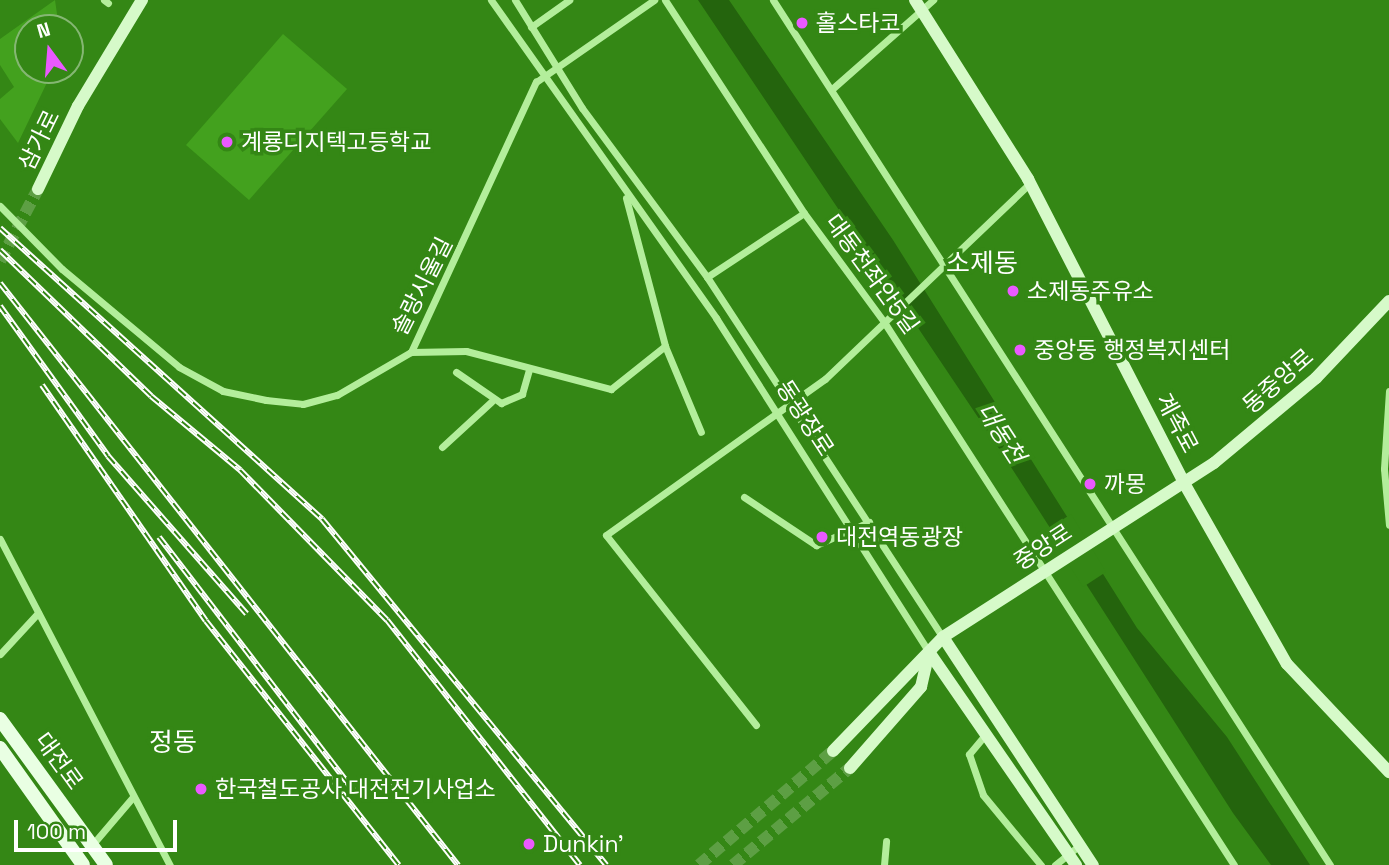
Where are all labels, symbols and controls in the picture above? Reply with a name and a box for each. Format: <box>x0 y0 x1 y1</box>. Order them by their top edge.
place label: 홀스타코 <box>816 9 901 37</box>
north arrow <box>14 14 84 84</box>
marker: 홀스타코 <box>794 15 810 31</box>
text: N <box>34 16 53 44</box>
street label: 삼가로 <box>13 105 65 175</box>
place label: 계룡디지텍고등학교 <box>241 128 431 156</box>
marker: 계룡디지텍고등학교 <box>219 134 235 150</box>
street label: 대동천좌안5길 <box>819 209 925 339</box>
street label: 솔랑시울길 <box>386 233 458 339</box>
district label: 소제동 <box>946 248 1018 280</box>
place label: 소제동주유소 <box>1027 277 1154 305</box>
marker: 소제동주유소 <box>1005 283 1021 299</box>
place label: 중앙동 행정복지센터 <box>1034 336 1230 364</box>
marker: 중앙동 행정복지센터 <box>1012 342 1028 358</box>
street label: 동중앙로 <box>1237 343 1319 419</box>
street label: 동광장로 <box>770 375 840 461</box>
street label: 계족로 <box>1150 388 1204 458</box>
water label: 대동천 <box>971 397 1031 469</box>
place label: 까몽 <box>1104 470 1146 498</box>
marker: 까몽 <box>1082 476 1098 492</box>
street label: 중앙로 <box>1009 518 1077 576</box>
place label: 대전역동광장 <box>836 523 963 551</box>
marker: 대전역동광장 <box>814 529 830 545</box>
street label: 대전로 <box>29 727 89 795</box>
district label: 정동 <box>149 727 197 759</box>
place label: 한국철도공사 대전전기사업소 <box>215 775 496 803</box>
marker: 한국철도공사 대전전기사업소 <box>193 781 209 797</box>
scale bar <box>18 806 180 850</box>
text: 100 m <box>27 818 86 845</box>
place label: Dunkin' <box>543 830 624 858</box>
marker: Dunkin' <box>521 836 537 852</box>

